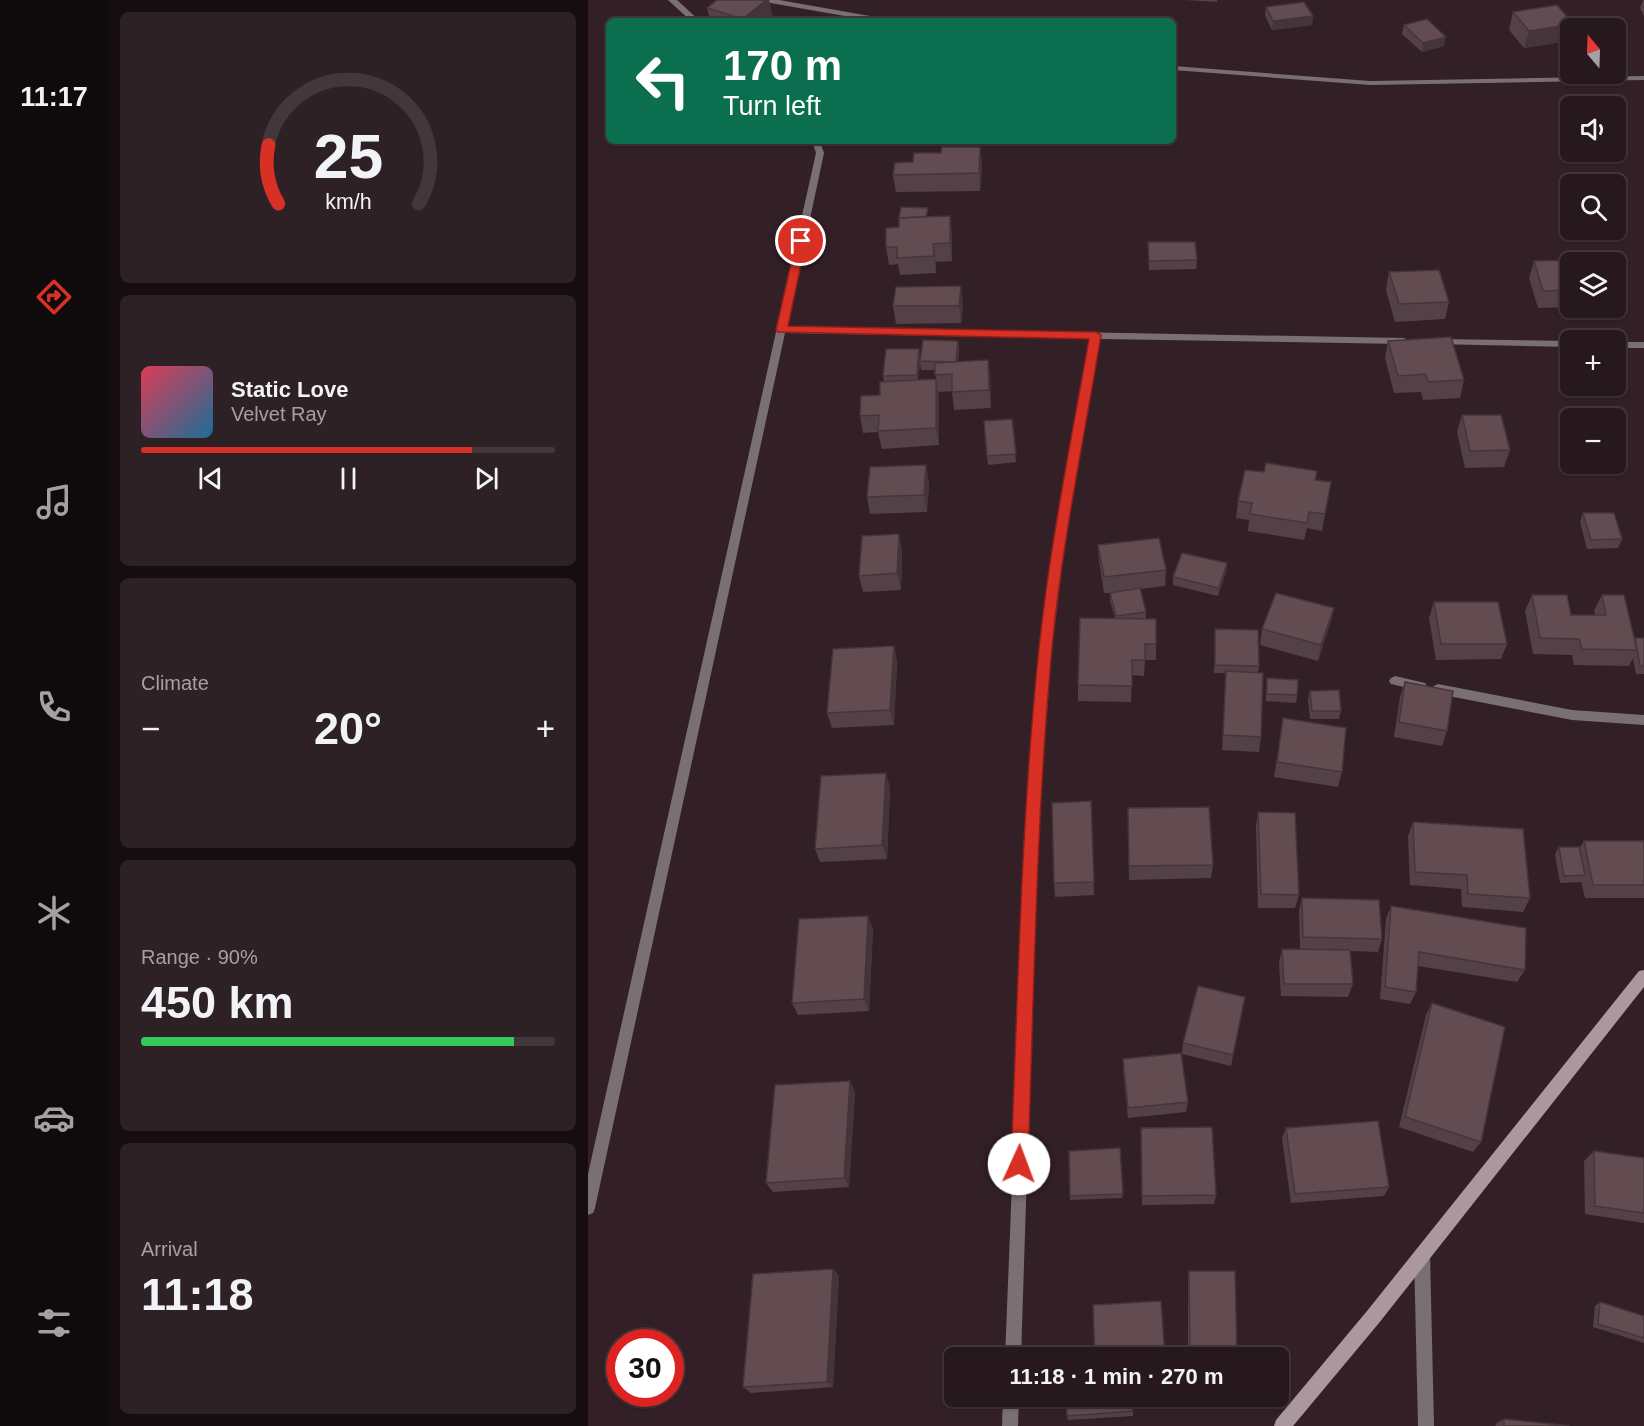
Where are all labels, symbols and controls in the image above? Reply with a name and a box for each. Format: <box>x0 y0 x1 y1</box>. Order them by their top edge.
north arrow <box>1560 18 1626 84</box>
map controls <box>1560 18 1626 474</box>
icon: left <box>624 42 702 120</box>
text: 170 m <box>723 42 842 89</box>
text: 11:17 <box>20 82 88 112</box>
text: Turn left <box>723 91 821 121</box>
button: sound <box>1560 96 1626 162</box>
text: 25 <box>313 123 383 192</box>
button: search <box>1560 174 1626 240</box>
text: km/h <box>325 191 371 215</box>
pin <box>775 215 826 266</box>
icon: arrive <box>784 224 817 257</box>
button: layers <box>1560 252 1626 318</box>
icon: directions <box>33 276 75 318</box>
button: + <box>1560 330 1626 396</box>
text: Static Love <box>231 377 348 402</box>
text: Velvet Ray <box>231 403 327 425</box>
button: − <box>1560 408 1626 474</box>
icon: previous <box>194 462 227 495</box>
icon: pause <box>332 462 365 495</box>
icon: next <box>470 462 503 495</box>
icon: music <box>33 481 75 523</box>
text: Climate <box>141 672 209 694</box>
icon: phone <box>33 686 75 728</box>
text: 20° <box>314 703 382 754</box>
text: − <box>141 710 160 747</box>
text: + <box>536 710 555 747</box>
icon: climate <box>33 892 75 934</box>
text: Range · 90% <box>141 946 258 968</box>
text: 450 km <box>141 977 294 1028</box>
icon: car <box>33 1097 75 1139</box>
position arrow <box>987 1132 1051 1196</box>
text: Arrival <box>141 1238 198 1260</box>
text: 11:18 <box>141 1269 254 1320</box>
icon: filters <box>33 1302 75 1344</box>
speed limit sign: 30 <box>606 1329 684 1407</box>
text: 11:18 · 1 min · 270 m <box>1010 1364 1224 1389</box>

